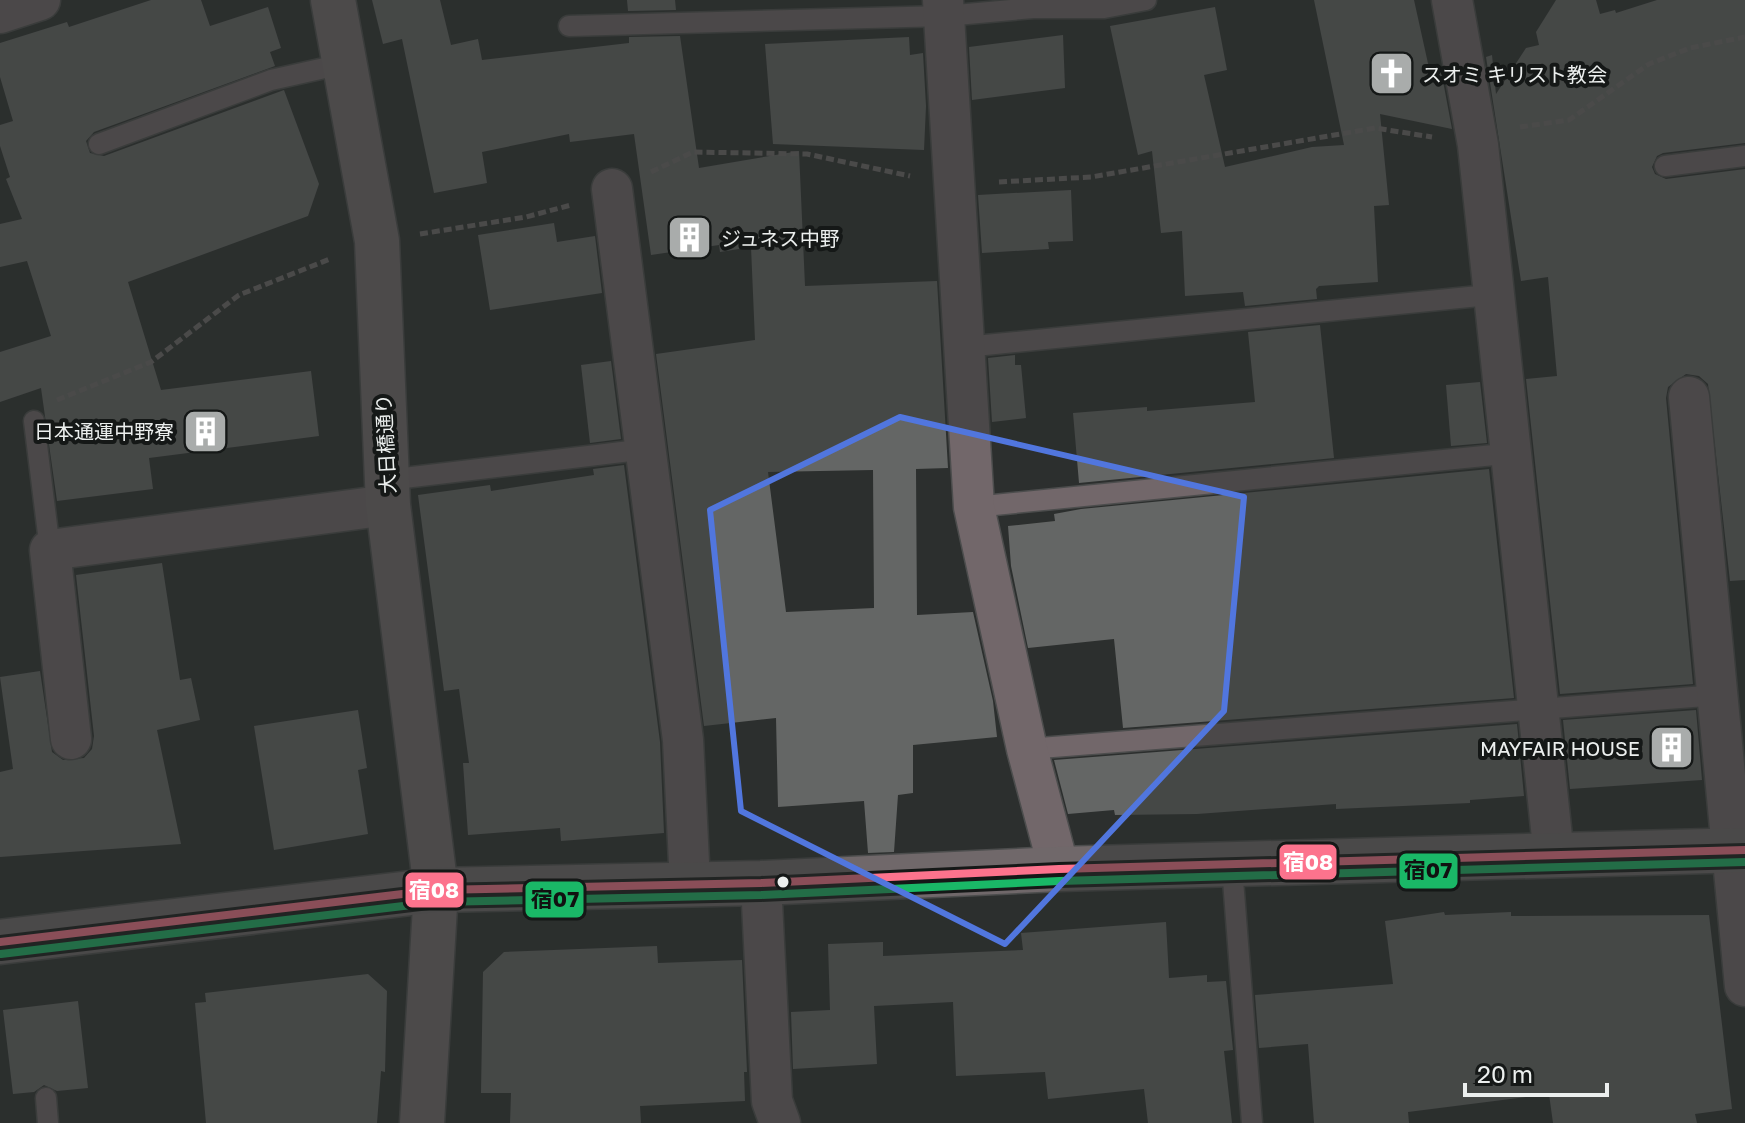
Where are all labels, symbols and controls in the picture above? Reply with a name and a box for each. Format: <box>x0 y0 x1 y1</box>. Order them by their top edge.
church icon: スオミ キリスト教会 <box>1367 50 1415 98</box>
place label: スオミ キリスト教会 <box>1422 62 1607 86</box>
building icon: ジュネス中野 <box>666 214 714 262</box>
place label: ジュネス中野 <box>721 226 840 250</box>
street label: 大日橋通り <box>370 393 400 495</box>
building icon: 日本通運中野寮 <box>181 407 229 455</box>
place label: 日本通運中野寮 <box>34 419 174 443</box>
building icon: MAYFAIR HOUSE <box>1647 724 1695 772</box>
place label: MAYFAIR HOUSE <box>1480 736 1640 760</box>
line badge: 宿08 <box>1278 843 1338 881</box>
text: 宿08 <box>1283 848 1333 875</box>
line badge: 宿07 <box>1398 852 1459 890</box>
text: 宿07 <box>1404 856 1452 883</box>
line badge: 宿08 <box>404 871 465 909</box>
unlabelled marker <box>775 874 791 890</box>
text: 宿08 <box>409 876 459 903</box>
line badge: 宿07 <box>524 880 585 919</box>
text: 宿07 <box>531 885 579 912</box>
scale bar <box>1465 1047 1607 1097</box>
text: 20 m <box>1477 1059 1533 1088</box>

